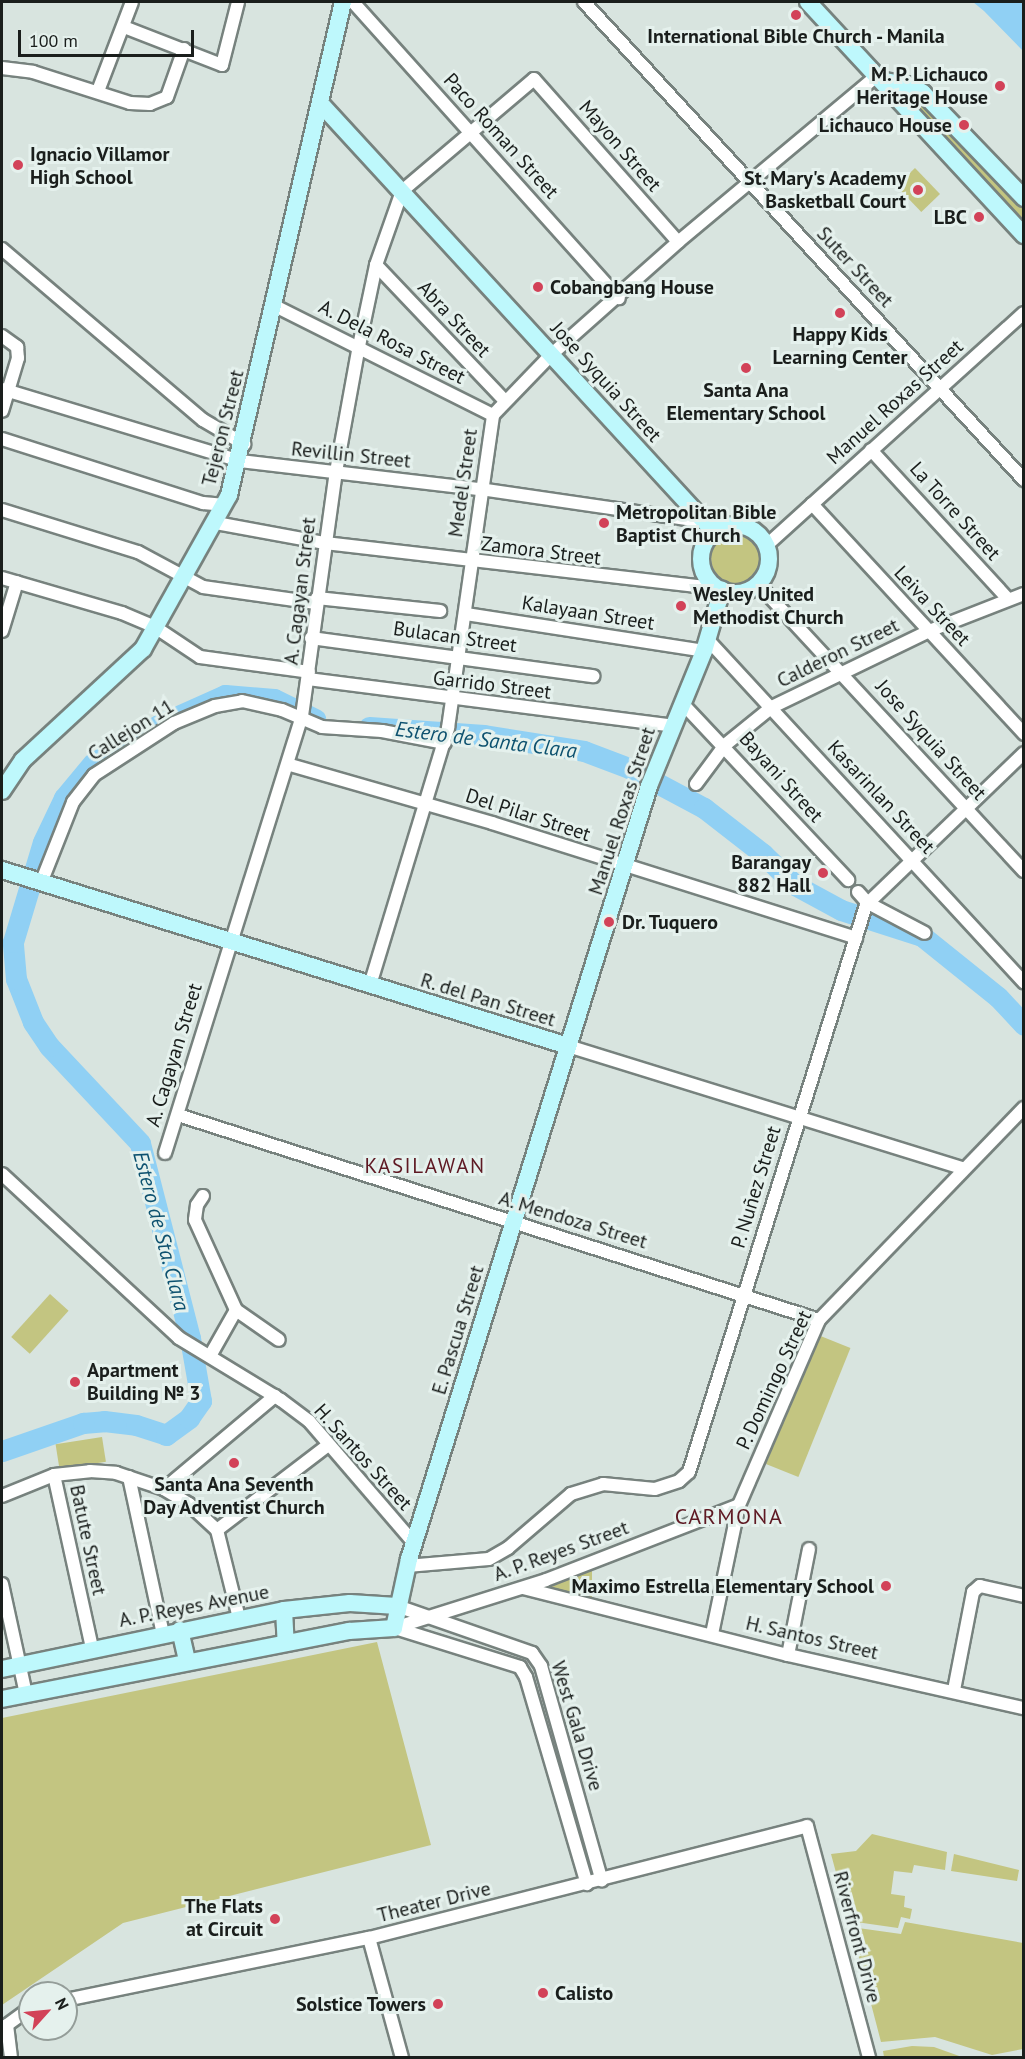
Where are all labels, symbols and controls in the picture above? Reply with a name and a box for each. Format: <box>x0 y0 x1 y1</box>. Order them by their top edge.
marker: International Bible Church - Manila <box>789 8 803 22</box>
scale bar <box>21 18 196 56</box>
place label: International Bible Church - Manila <box>646 24 946 48</box>
text: 100 m <box>29 29 78 52</box>
place label: M. P. Lichauco Heritage House <box>856 62 988 109</box>
street label: Paco Roman Street <box>438 68 564 204</box>
marker: M. P. Lichauco Heritage House <box>993 79 1007 93</box>
street label: Mayon Street <box>574 96 666 196</box>
place label: Lichauco House <box>819 113 952 137</box>
marker: Lichauco House <box>957 118 971 132</box>
place label: Ignacio Villamor High School <box>30 142 170 189</box>
marker: Ignacio Villamor High School <box>11 158 25 172</box>
place label: St. Mary's Academy Basketball Court <box>742 166 906 213</box>
marker: St. Mary's Academy Basketball Court <box>911 183 925 197</box>
place label: LBC <box>934 205 967 229</box>
marker: LBC <box>972 210 986 224</box>
street label: Suter Street <box>812 222 898 312</box>
place label: Cobangbang House <box>550 275 714 299</box>
street label: Abra Street <box>413 276 495 362</box>
marker: Cobangbang House <box>531 280 545 294</box>
street label: A. Dela Rosa Street <box>314 294 470 390</box>
marker: Happy Kids Learning Center <box>833 306 847 320</box>
street label: Jose Syquia Street <box>546 317 666 447</box>
place label: Happy Kids Learning Center <box>772 322 908 369</box>
street label: Manuel Roxas Street <box>822 335 968 469</box>
marker: Santa Ana Elementary School <box>739 361 753 375</box>
street label: Tejeron Street <box>197 367 249 489</box>
place label: Santa Ana Elementary School <box>666 378 826 425</box>
street label: Medel Street <box>444 427 482 539</box>
street label: Revillin Street <box>290 437 412 473</box>
street label: La Torre Street <box>904 457 1006 565</box>
place label: Metropolitan Bible Baptist Church <box>616 500 777 547</box>
street label: A. Cagayan Street <box>279 515 321 667</box>
marker: Metropolitan Bible Baptist Church <box>597 516 611 530</box>
street label: Zamora Street <box>480 532 602 570</box>
street label: Leiva Street <box>889 561 975 651</box>
place label: Wesley United Methodist Church <box>693 582 844 629</box>
street label: Kalayaan Street <box>520 591 656 635</box>
marker: Wesley United Methodist Church <box>674 599 688 613</box>
street label: Calderon Street <box>773 613 903 693</box>
street label: Bulacan Street <box>392 616 518 658</box>
street label: Garrido Street <box>431 666 553 704</box>
street label: Jose Syquia Street <box>871 675 991 805</box>
street label: Callejon 11 <box>84 694 178 766</box>
water label: Estero de Santa Clara <box>394 716 578 764</box>
street label: Manuel Roxas Street <box>584 724 660 898</box>
street label: Bayani Street <box>734 727 828 827</box>
street label: Kasarinlan Street <box>822 735 940 859</box>
street label: Del Pilar Street <box>463 784 593 846</box>
place label: Barangay 882 Hall <box>731 850 811 897</box>
marker: Barangay 882 Hall <box>816 866 830 880</box>
place label: Dr. Tuquero <box>622 910 720 934</box>
marker: Dr. Tuquero <box>600 913 618 931</box>
street label: R. del Pan Street <box>417 968 559 1032</box>
street label: A. Cagayan Street <box>141 980 207 1130</box>
street label: P. Nuñez Street <box>726 1122 786 1252</box>
water label: Estero de Sta. Clara <box>127 1147 195 1315</box>
district label: KASILAWAN <box>364 1153 486 1179</box>
street label: A. Mendoza Street <box>495 1186 651 1254</box>
street label: E. Pascua Street <box>427 1262 489 1398</box>
street label: P. Domingo Street <box>731 1306 817 1454</box>
place label: Apartment Building № 3 <box>87 1358 201 1405</box>
marker: Apartment Building № 3 <box>68 1375 82 1389</box>
street label: H. Santos Street <box>308 1398 418 1516</box>
marker: Santa Ana Seventh Day Adventist Church <box>227 1456 241 1470</box>
place label: Santa Ana Seventh Day Adventist Church <box>142 1472 326 1519</box>
street label: Batute Street <box>65 1483 111 1597</box>
district label: CARMONA <box>675 1504 783 1530</box>
street label: A. P. Reyes Street <box>489 1515 633 1587</box>
place label: Maximo Estrella Elementary School <box>571 1574 874 1598</box>
street label: A. P. Reyes Avenue <box>115 1579 273 1633</box>
marker: Maximo Estrella Elementary School <box>879 1579 893 1593</box>
street label: H. Santos Street <box>743 1611 881 1665</box>
street label: West Gala Drive <box>546 1658 608 1794</box>
street label: Riverfront Drive <box>828 1868 886 2006</box>
street label: Theater Drive <box>375 1876 493 1928</box>
place label: The Flats at Circuit <box>184 1895 263 1942</box>
marker: The Flats at Circuit <box>268 1912 282 1926</box>
north arrow <box>18 1981 78 2041</box>
place label: Calisto <box>555 1981 613 2005</box>
marker: Calisto <box>536 1986 550 2000</box>
place label: Solstice Towers <box>295 1992 426 2016</box>
text: N <box>51 1995 74 2013</box>
marker: Solstice Towers <box>431 1997 445 2011</box>

